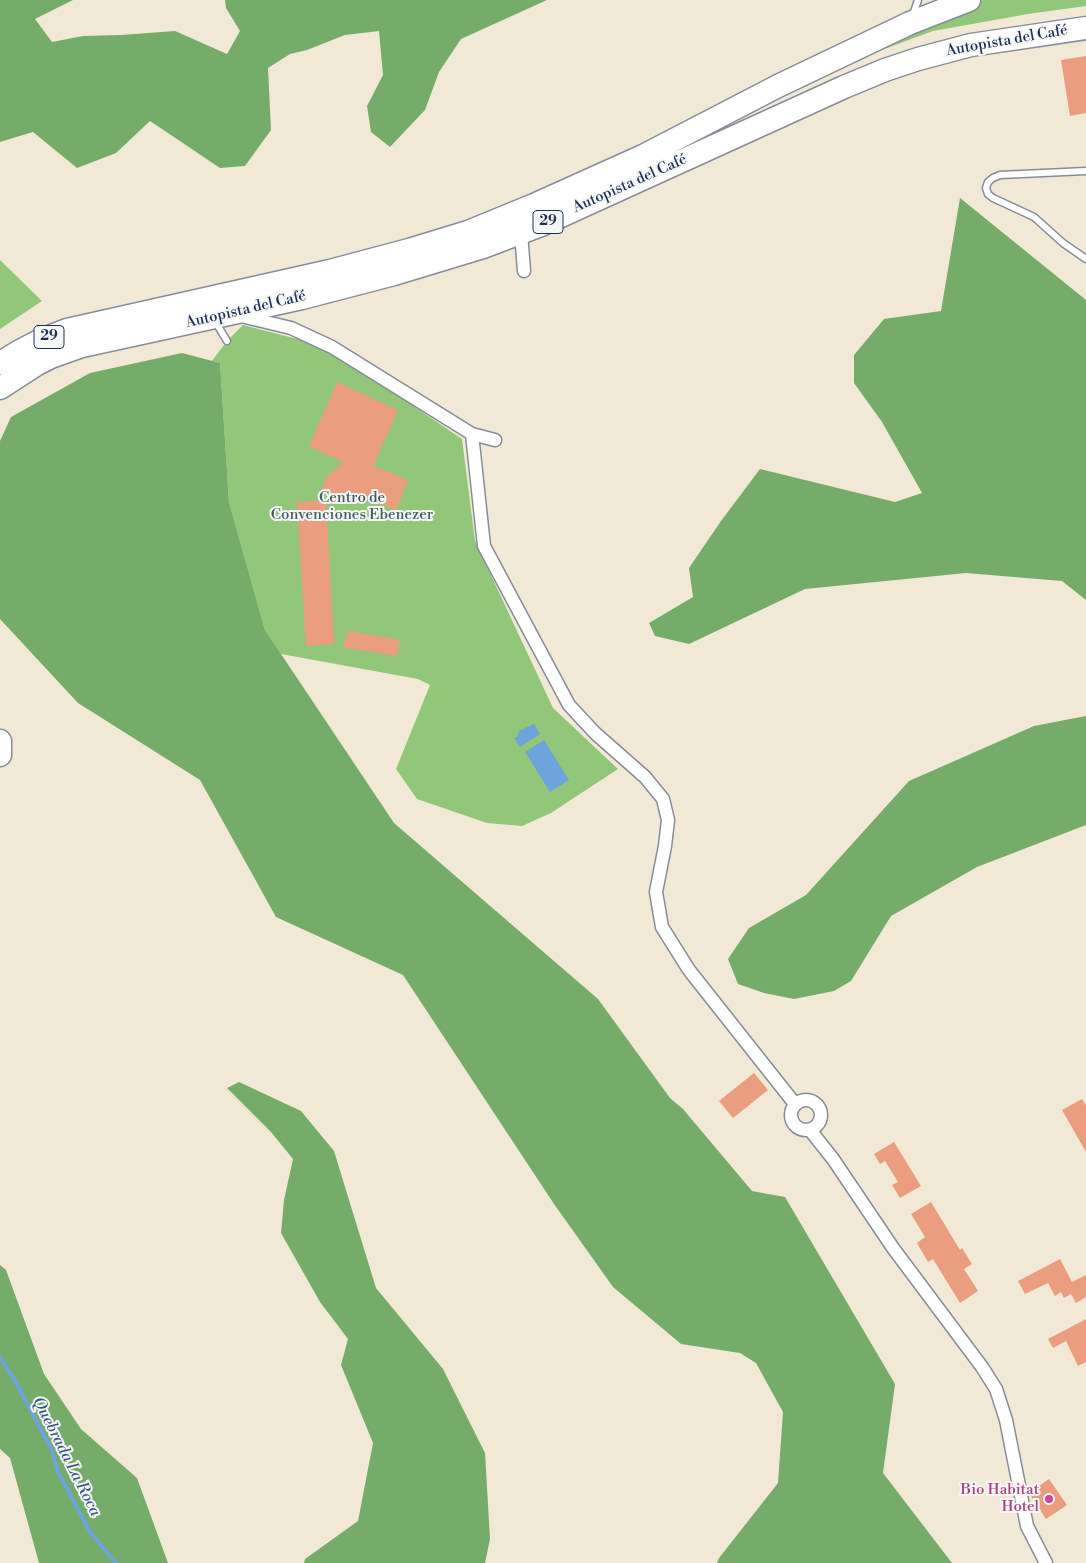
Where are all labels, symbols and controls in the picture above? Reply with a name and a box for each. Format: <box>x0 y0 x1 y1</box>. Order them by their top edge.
street label: Autopista del Café <box>945 21 1069 61</box>
street label: Autopista del Café <box>570 151 690 217</box>
road number: 29 <box>533 210 563 233</box>
street label: Autopista del Café <box>184 287 308 333</box>
road number: 29 <box>34 326 64 348</box>
park label: Centro de Convenciones Ebenezer <box>271 489 433 524</box>
water label: Quebrada La Roca <box>28 1394 104 1520</box>
place label: Bio Habitat Hotel <box>961 1481 1039 1516</box>
marker: Bio Habitat Hotel <box>1043 1493 1055 1505</box>

